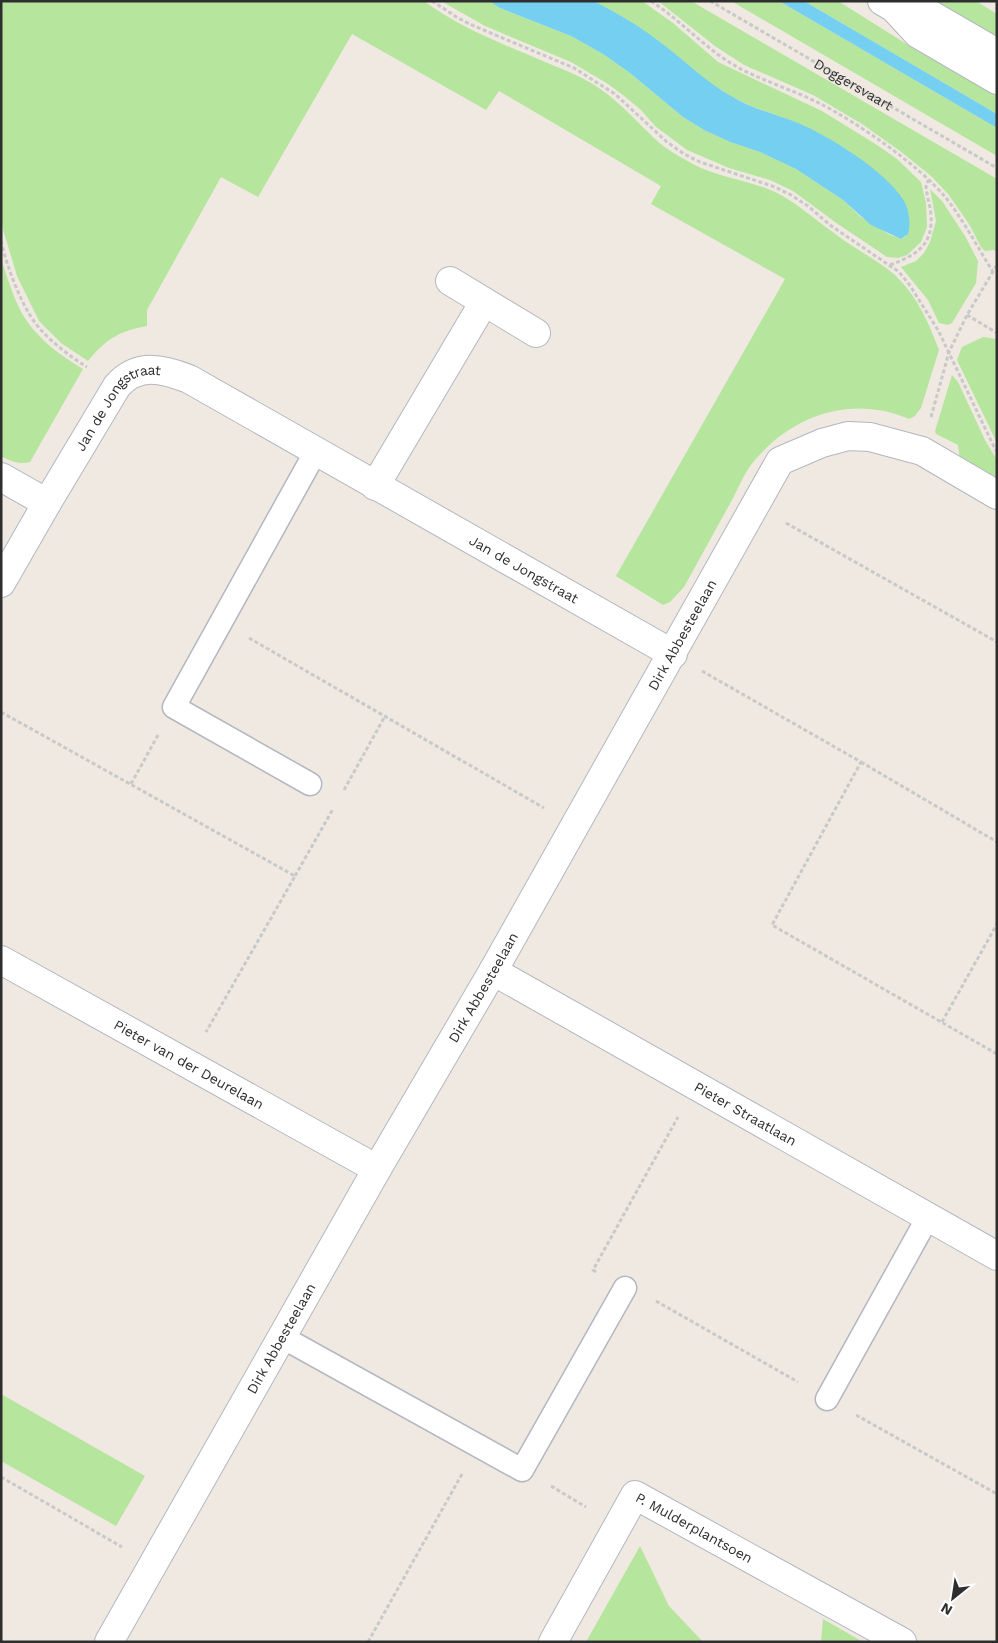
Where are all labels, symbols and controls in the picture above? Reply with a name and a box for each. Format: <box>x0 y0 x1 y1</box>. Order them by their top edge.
street label: Doggersvaart <box>811 55 896 114</box>
street label: Jan de Jongstraat <box>72 362 162 454</box>
street label: Jan de Jongstraat <box>466 532 581 607</box>
street label: Dirk Abbesteelaan <box>645 577 720 693</box>
street label: Dirk Abbesteelaan <box>445 929 521 1045</box>
street label: Pieter van der Deurelaan <box>111 1016 267 1112</box>
street label: Pieter Straatlaan <box>691 1078 799 1149</box>
street label: Dirk Abbesteelaan <box>243 1280 319 1396</box>
street label: P. Mulderplantsoen <box>633 1489 755 1566</box>
north arrow <box>928 1573 978 1623</box>
text: N <box>938 1600 955 1619</box>

